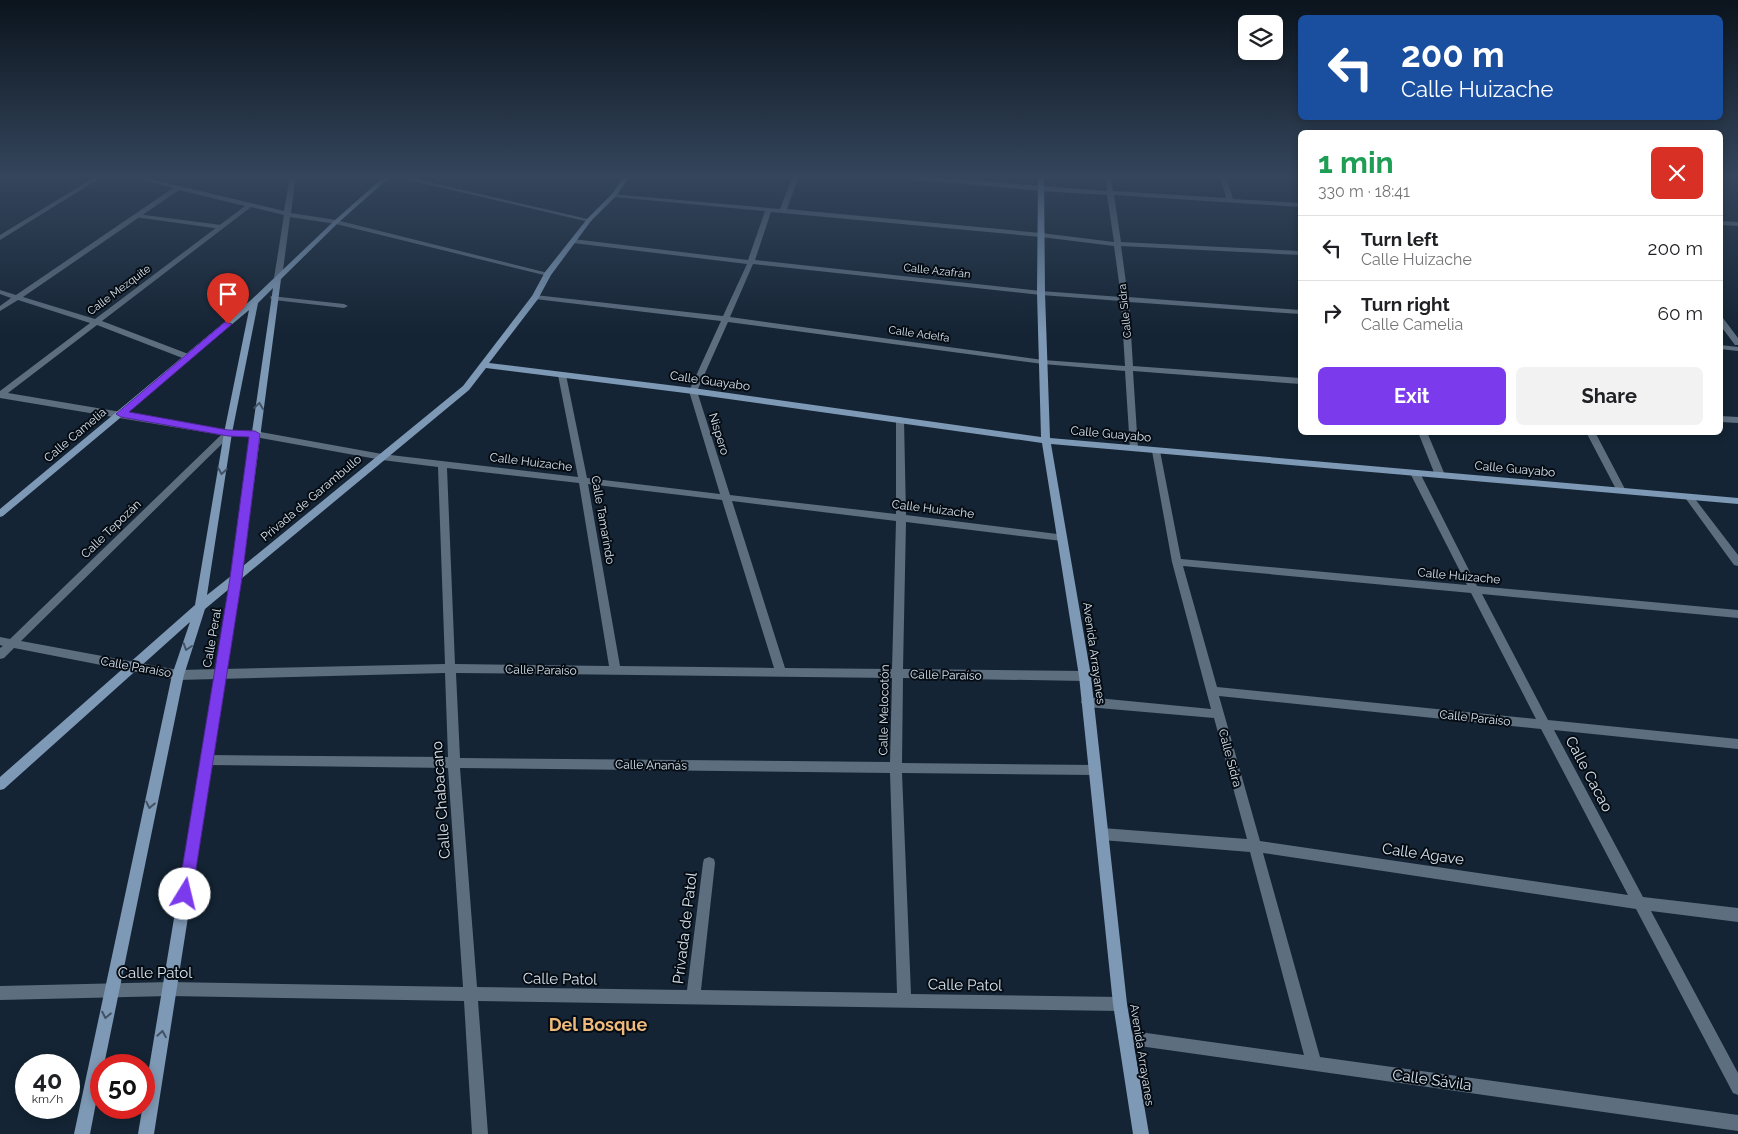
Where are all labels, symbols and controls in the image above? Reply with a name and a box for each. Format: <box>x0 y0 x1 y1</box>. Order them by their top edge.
map controls <box>1238 15 1283 60</box>
button: layers <box>1238 15 1283 60</box>
text: 200 m <box>1401 34 1505 75</box>
icon: left <box>1318 35 1383 100</box>
text: Calle Huizache <box>1401 76 1553 102</box>
text: 1 min <box>1318 145 1394 180</box>
button: close <box>1651 147 1703 199</box>
text: 330 m · 18:41 <box>1318 182 1410 201</box>
text: Turn left <box>1361 228 1438 250</box>
icon: left <box>1318 234 1346 262</box>
text: 200 m <box>1648 237 1703 259</box>
text: Calle Huizache <box>1361 250 1472 269</box>
street label: Calle Azafrán <box>903 261 971 281</box>
street label: Calle Mezquite <box>85 262 154 318</box>
pin <box>207 273 249 324</box>
icon: arrive <box>214 280 242 308</box>
street label: Calle Sidra <box>1116 283 1134 339</box>
text: Turn right <box>1361 293 1450 315</box>
icon: right <box>1318 299 1346 327</box>
text: 60 m <box>1658 302 1703 324</box>
text: Calle Camelia <box>1361 315 1463 334</box>
street label: Calle Adelfa <box>888 323 950 345</box>
button: Exit <box>1318 367 1506 425</box>
button: Share <box>1516 367 1703 425</box>
street label: Calle Guayabo <box>669 368 751 394</box>
one-way arrow <box>253 402 263 411</box>
street label: Calle Camelia <box>41 405 109 465</box>
street label: Nispero <box>706 411 732 457</box>
street label: Calle Guayabo <box>1070 424 1152 444</box>
street label: Calle Huizache <box>489 450 573 474</box>
street label: Privada de Garambullo <box>258 452 364 544</box>
street label: Calle Guayabo <box>1474 459 1556 479</box>
one-way arrow <box>217 466 227 475</box>
street label: Calle Tamarindo <box>588 475 618 565</box>
street label: Calle Tepozán <box>78 497 144 561</box>
street label: Calle Huizache <box>891 497 975 521</box>
street label: Calle Huizache <box>1417 565 1501 587</box>
street label: Avenida Arrayanes <box>1080 601 1108 705</box>
street label: Calle Peral <box>200 607 224 669</box>
one-way arrow <box>183 642 193 650</box>
street label: Calle Paraíso <box>100 654 172 680</box>
street label: Calle Paraíso <box>505 662 577 678</box>
street label: Calle Melocotón <box>876 664 892 756</box>
street label: Calle Paraíso <box>910 667 982 683</box>
street label: Calle Paraíso <box>1439 707 1511 729</box>
street label: Calle Sidra <box>1216 727 1244 789</box>
street label: Calle Cacao <box>1562 733 1616 815</box>
street label: Calle Chabacano <box>428 740 454 859</box>
street label: Calle Ananás <box>615 757 687 773</box>
one-way arrow <box>145 800 156 809</box>
street label: Calle Agave <box>1381 839 1465 869</box>
position arrow <box>158 867 210 919</box>
street label: Privada de Patol <box>669 870 701 985</box>
street label: Calle Patol <box>118 964 193 982</box>
street label: Calle Patol <box>523 969 598 989</box>
street label: Calle Patol <box>928 975 1003 995</box>
street label: Avenida Arrayanes <box>1127 1003 1157 1107</box>
one-way arrow <box>101 1011 112 1020</box>
district label: Del Bosque <box>549 1014 647 1035</box>
one-way arrow <box>157 1030 167 1038</box>
speed limit sign: 50 <box>90 1054 155 1119</box>
text: 40 <box>33 1065 62 1095</box>
street label: Calle Sávila <box>1391 1066 1473 1094</box>
text: km/h <box>32 1092 63 1106</box>

